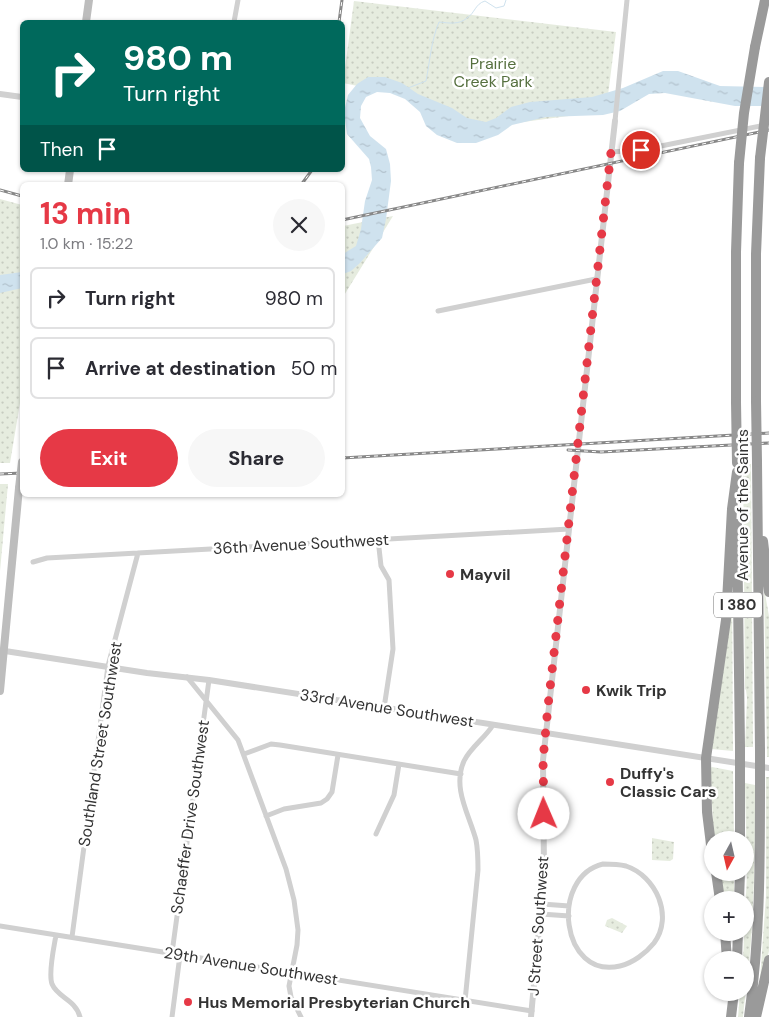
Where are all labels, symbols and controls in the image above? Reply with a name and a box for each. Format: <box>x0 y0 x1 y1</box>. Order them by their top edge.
text: 980 m <box>123 35 233 81</box>
icon: right <box>40 40 105 105</box>
park label: Prairie Creek Park <box>453 53 533 92</box>
text: Turn right <box>123 79 220 108</box>
pin <box>620 129 662 171</box>
icon: arrive <box>93 135 121 163</box>
icon: arrive <box>627 136 655 164</box>
text: Then <box>40 137 83 162</box>
text: 13 min <box>40 194 131 233</box>
button: close <box>273 199 325 251</box>
text: 1.0 km · 15:22 <box>40 233 133 254</box>
icon: right <box>42 284 70 312</box>
text: Turn right <box>85 286 175 311</box>
text: 980 m <box>265 286 323 311</box>
icon: arrive <box>42 354 70 382</box>
text: Arrive at destination <box>85 356 276 381</box>
text: 50 m <box>291 356 337 381</box>
button: Exit <box>40 429 178 487</box>
button: Share <box>188 429 325 487</box>
street label: Avenue of the Saints <box>732 429 753 581</box>
street label: 36th Avenue Southwest <box>212 529 390 559</box>
place label: Mayvil <box>460 564 511 585</box>
marker: Mayvil <box>444 568 456 580</box>
road number: I 380 <box>714 592 762 618</box>
street label: Southland Street Southwest <box>73 640 127 848</box>
place label: Kwik Trip <box>596 680 667 701</box>
street label: 33rd Avenue Southwest <box>299 684 475 732</box>
marker: Kwik Trip <box>580 684 592 696</box>
street label: Schaeffer Drive Southwest <box>166 719 214 915</box>
place label: Duffy's Classic Cars <box>620 763 717 802</box>
marker: Duffy's Classic Cars <box>604 776 616 788</box>
position arrow <box>517 787 569 839</box>
north arrow <box>704 831 754 881</box>
map controls <box>704 831 754 1001</box>
street label: J Street Southwest <box>523 855 553 997</box>
button: + <box>704 891 754 941</box>
street label: 29th Avenue Southwest <box>163 942 339 990</box>
button: − <box>704 951 754 1001</box>
place label: Hus Memorial Presbyterian Church <box>198 992 470 1013</box>
marker: Hus Memorial Presbyterian Church <box>182 996 194 1008</box>

